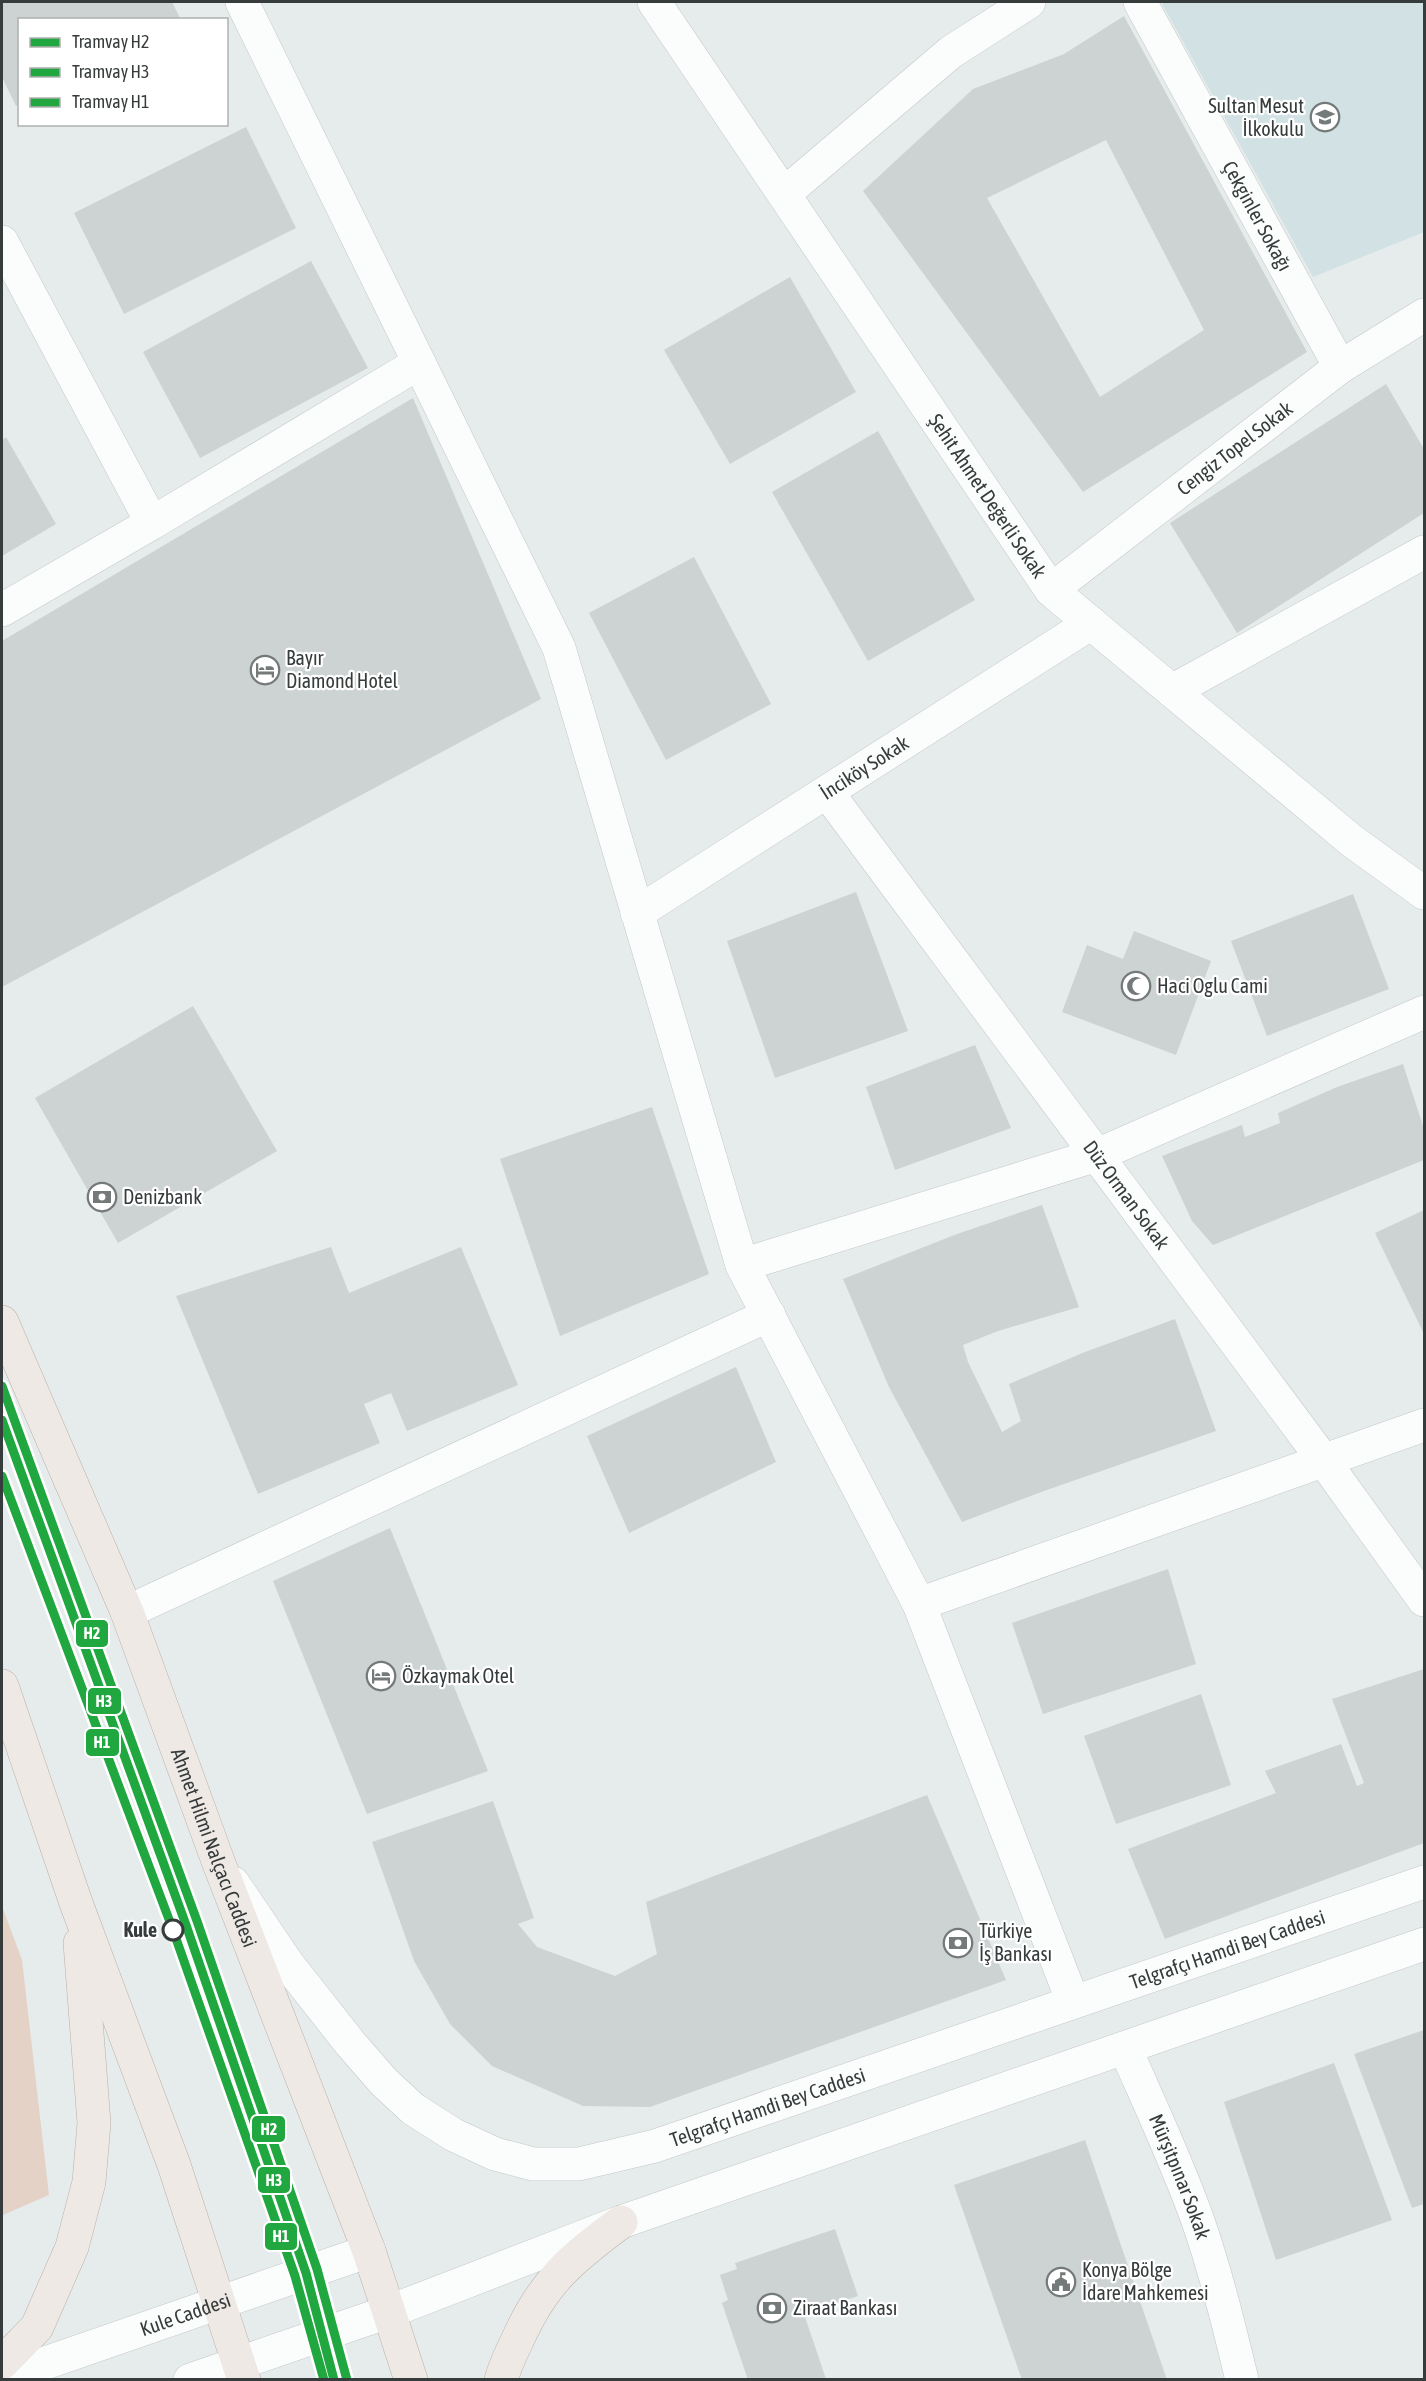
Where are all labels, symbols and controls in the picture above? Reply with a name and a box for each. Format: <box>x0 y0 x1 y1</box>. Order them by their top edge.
legend <box>18 18 228 126</box>
text: Tramvay H2 <box>72 31 150 52</box>
text: Tramvay H3 <box>72 61 150 82</box>
text: Tramvay H1 <box>72 91 150 112</box>
place label: Sultan Mesut İlkokulu <box>1208 94 1304 140</box>
school or university icon: Sultan Mesut İlkokulu <box>1309 101 1341 133</box>
street label: Çekginler Sokağı <box>1218 157 1297 275</box>
street label: Cengiz Topel Sokak <box>1172 396 1297 500</box>
street label: Şehit Ahmet Değerli Sokak <box>924 409 1051 582</box>
place label: Bayır Diamond Hotel <box>286 646 398 692</box>
hotel icon: Bayır Diamond Hotel <box>249 654 281 686</box>
street label: İnciköy Sokak <box>816 730 913 804</box>
mosque icon: Haci Oglu Cami <box>1120 970 1152 1002</box>
place label: Haci Oglu Cami <box>1157 974 1268 997</box>
street label: Düz Orman Sokak <box>1079 1136 1175 1254</box>
bank icon: Denizbank <box>86 1181 118 1213</box>
place label: Denizbank <box>123 1185 202 1208</box>
line badge: H2 <box>75 1619 109 1648</box>
text: H2 <box>84 1624 100 1642</box>
hotel icon: Özkaymak Otel <box>365 1660 397 1692</box>
place label: Özkaymak Otel <box>402 1664 515 1687</box>
line badge: H3 <box>87 1687 122 1715</box>
text: H3 <box>96 1692 112 1710</box>
line badge: H1 <box>85 1728 120 1757</box>
text: H1 <box>94 1733 111 1751</box>
street label: Ahmet Hilmi Nalçacı Caddesi <box>167 1745 262 1950</box>
street label: Telgrafçı Hamdi Bey Caddesi <box>1127 1905 1328 1993</box>
place label: Kule <box>124 1918 157 1941</box>
marker: Kule <box>162 1919 184 1941</box>
place label: Türkiye İş Bankası <box>979 1919 1052 1965</box>
bank icon: Türkiye İş Bankası <box>942 1927 974 1959</box>
street label: Telgrafçı Hamdi Bey Caddesi <box>667 2063 868 2151</box>
street label: Mürşitpınar Sokak <box>1145 2110 1215 2242</box>
line badge: H2 <box>251 2115 286 2143</box>
text: H2 <box>261 2120 277 2138</box>
line badge: H3 <box>257 2166 291 2194</box>
text: H3 <box>266 2171 282 2189</box>
line badge: H1 <box>264 2222 298 2251</box>
text: H1 <box>273 2227 290 2245</box>
place label: Konya Bölge İdare Mahkemesi <box>1082 2258 1209 2304</box>
public building icon: Konya Bölge İdare Mahkemesi <box>1045 2266 1077 2298</box>
street label: Kule Caddesi <box>137 2288 233 2340</box>
bank icon: Ziraat Bankası <box>756 2292 788 2324</box>
place label: Ziraat Bankası <box>793 2296 897 2319</box>

